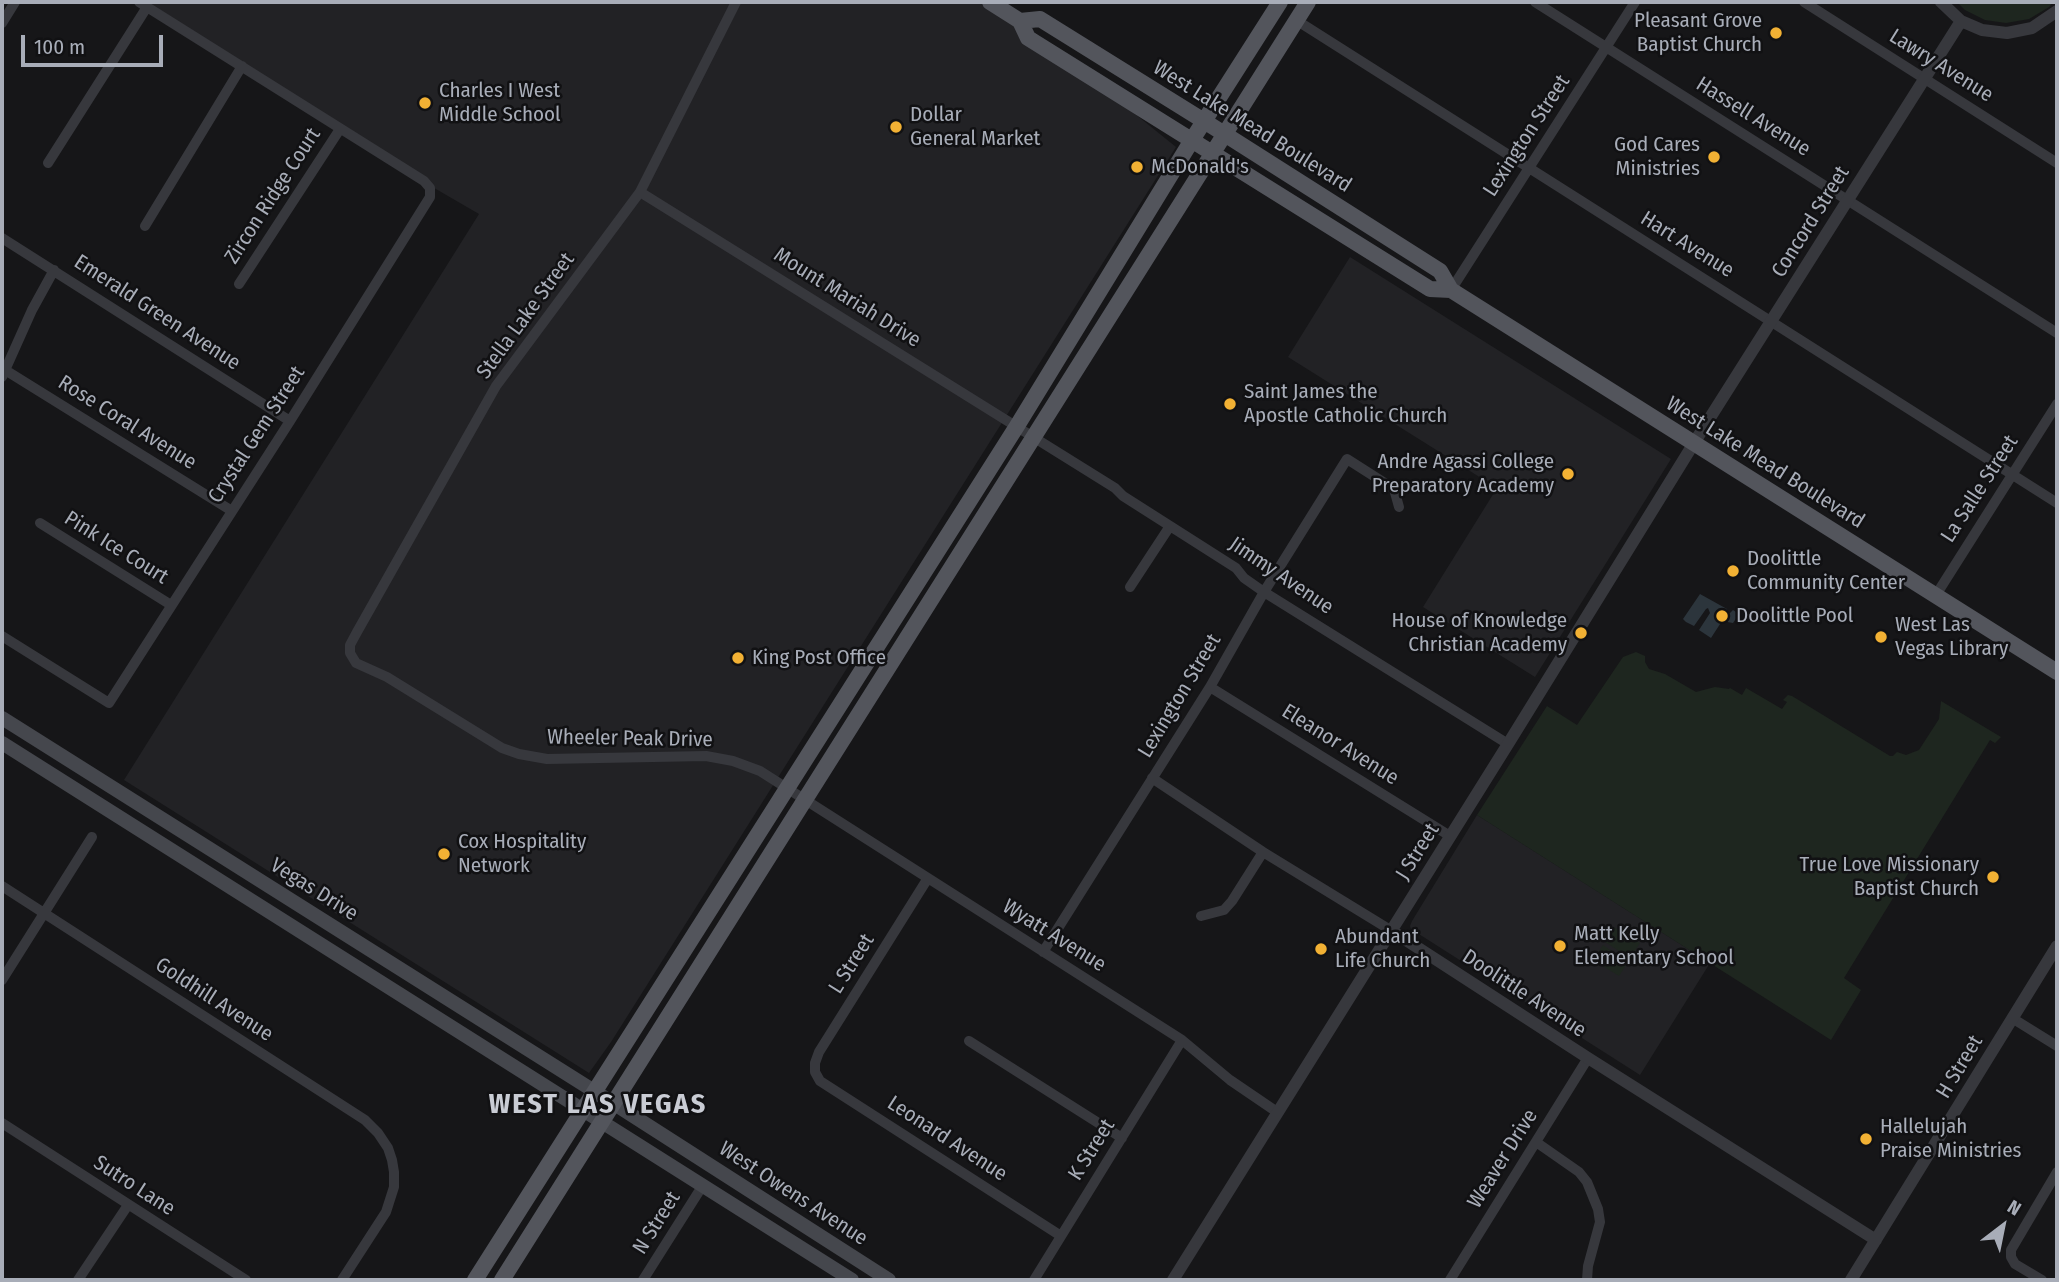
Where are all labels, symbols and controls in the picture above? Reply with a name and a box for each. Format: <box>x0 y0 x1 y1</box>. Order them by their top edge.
place label: Pleasant Grove Baptist Church <box>1634 8 1762 58</box>
scale bar <box>24 21 166 65</box>
street label: Lawry Avenue <box>1884 24 1998 108</box>
marker: Pleasant Grove Baptist Church <box>1768 25 1784 41</box>
text: 100 m <box>34 34 85 60</box>
street label: West Lake Mead Boulevard <box>1148 56 1356 198</box>
street label: Lexington Street <box>1478 71 1576 201</box>
street label: Hassell Avenue <box>1691 72 1815 162</box>
place label: Charles I West Middle School <box>439 78 561 128</box>
marker: Charles I West Middle School <box>417 95 433 111</box>
place label: Dollar General Market <box>910 102 1040 152</box>
marker: Dollar General Market <box>888 119 904 135</box>
street label: Zircon Ridge Court <box>220 123 326 269</box>
place label: God Cares Ministries <box>1614 132 1700 182</box>
marker: God Cares Ministries <box>1706 149 1722 165</box>
place label: McDonald's <box>1151 154 1249 180</box>
marker: McDonald's <box>1129 159 1145 175</box>
street label: Concord Street <box>1767 162 1855 282</box>
street label: Hart Avenue <box>1636 206 1738 284</box>
street label: Mount Mariah Drive <box>769 243 925 353</box>
street label: Stella Lake Street <box>472 248 580 384</box>
street label: Emerald Green Avenue <box>69 250 245 376</box>
street label: Crystal Gem Street <box>203 362 311 508</box>
street label: Rose Coral Avenue <box>53 370 201 476</box>
place label: Saint James the Apostle Catholic Church <box>1244 379 1447 429</box>
street label: West Lake Mead Boulevard <box>1661 392 1869 534</box>
marker: Saint James the Apostle Catholic Church <box>1222 396 1238 412</box>
street label: La Salle Street <box>1936 431 2024 547</box>
place label: Andre Agassi College Preparatory Academy <box>1372 449 1554 499</box>
marker: Andre Agassi College Preparatory Academy <box>1560 466 1576 482</box>
street label: Pink Ice Court <box>59 506 173 590</box>
street label: Jimmy Avenue <box>1224 532 1338 620</box>
place label: Doolittle Community Center <box>1747 546 1905 596</box>
marker: Doolittle Community Center <box>1725 563 1741 579</box>
place label: Doolittle Pool <box>1736 603 1853 629</box>
place label: House of Knowledge Christian Academy <box>1392 608 1567 658</box>
marker: Doolittle Pool <box>1714 608 1730 624</box>
place label: West Las Vegas Library <box>1895 612 2008 662</box>
marker: House of Knowledge Christian Academy <box>1573 625 1589 641</box>
marker: West Las Vegas Library <box>1873 629 1889 645</box>
street label: Lexington Street <box>1133 630 1227 762</box>
place label: King Post Office <box>752 645 886 671</box>
marker: King Post Office <box>730 650 746 666</box>
street label: Eleanor Avenue <box>1277 699 1403 791</box>
street label: Wheeler Peak Drive <box>547 725 713 753</box>
street label: J Street <box>1391 819 1445 885</box>
place label: Cox Hospitality Network <box>458 829 586 879</box>
marker: Cox Hospitality Network <box>436 846 452 862</box>
place label: True Love Missionary Baptist Church <box>1800 852 1979 902</box>
street label: Vegas Drive <box>266 853 362 927</box>
marker: True Love Missionary Baptist Church <box>1985 869 2001 885</box>
street label: Wyatt Avenue <box>998 894 1110 978</box>
place label: Matt Kelly Elementary School <box>1574 921 1734 971</box>
place label: Abundant Life Church <box>1335 924 1430 974</box>
street label: L Street <box>824 929 880 999</box>
marker: Matt Kelly Elementary School <box>1552 938 1568 954</box>
marker: Abundant Life Church <box>1313 941 1329 957</box>
street label: Doolittle Avenue <box>1457 945 1591 1043</box>
street label: Goldhill Avenue <box>150 953 278 1047</box>
street label: H Street <box>1931 1031 1989 1103</box>
district label: WEST LAS VEGAS <box>490 1088 706 1122</box>
street label: Leonard Avenue <box>882 1091 1012 1187</box>
street label: Weaver Drive <box>1463 1105 1543 1213</box>
place label: Hallelujah Praise Ministries <box>1880 1114 2021 1164</box>
street label: K Street <box>1063 1115 1121 1185</box>
marker: Hallelujah Praise Ministries <box>1858 1131 1874 1147</box>
street label: West Owens Avenue <box>714 1137 872 1251</box>
street label: Sutro Lane <box>89 1150 179 1222</box>
street label: N Street <box>628 1187 686 1259</box>
north arrow <box>1968 1191 2038 1261</box>
text: N <box>2003 1195 2025 1221</box>

